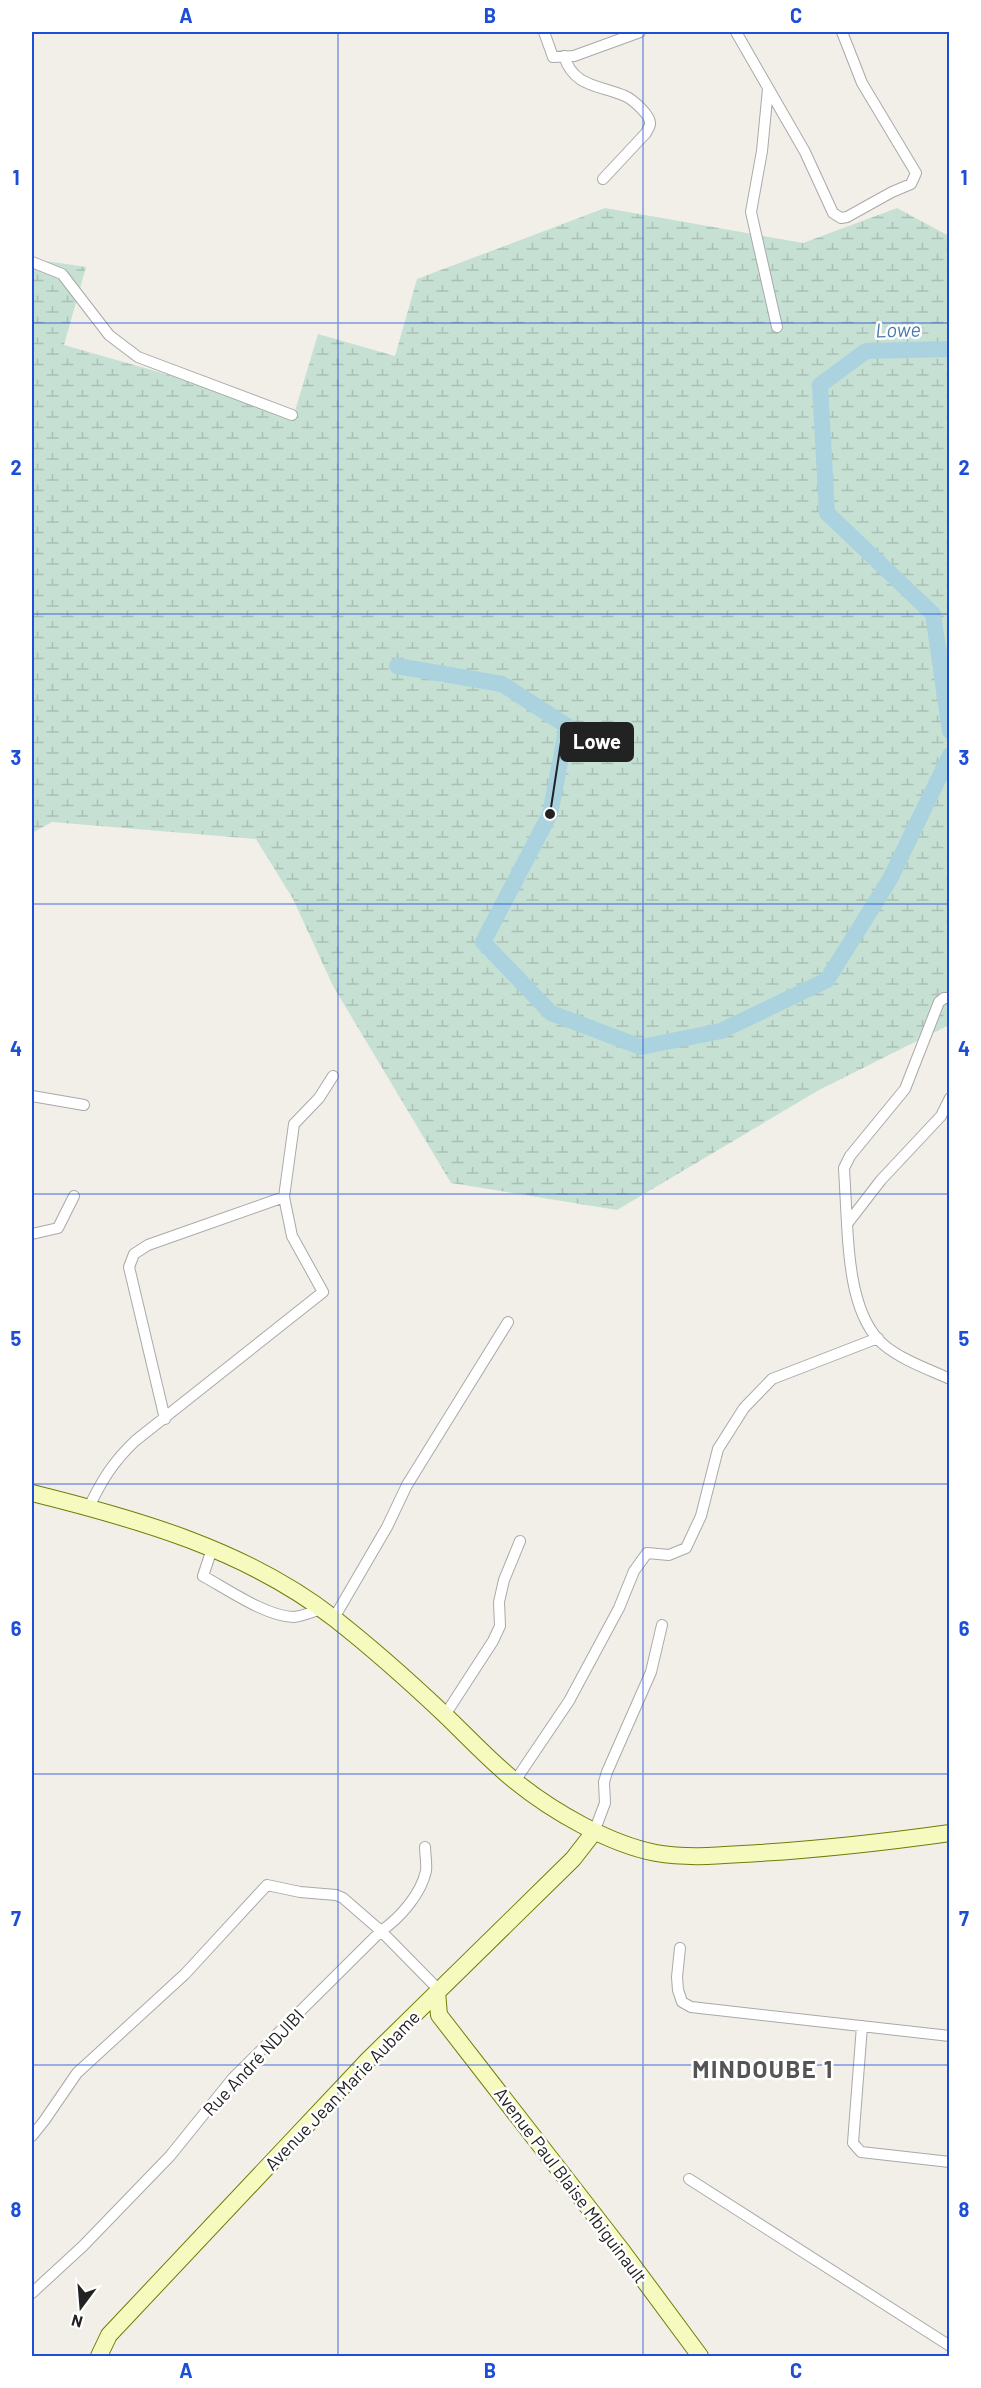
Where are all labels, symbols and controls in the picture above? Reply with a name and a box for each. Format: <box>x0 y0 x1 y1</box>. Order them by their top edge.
text: A <box>179 3 193 27</box>
text: B <box>484 3 496 27</box>
text: C <box>790 3 802 27</box>
text: 1 <box>12 165 20 189</box>
text: 1 <box>960 165 968 189</box>
water label: Lowe <box>875 317 921 341</box>
text: 2 <box>10 455 22 479</box>
text: 2 <box>958 455 970 479</box>
callout: Lowe <box>561 723 633 761</box>
text: Lowe <box>573 729 621 753</box>
text: 3 <box>11 745 21 769</box>
text: 3 <box>959 745 969 769</box>
text: 4 <box>10 1036 22 1060</box>
text: 4 <box>958 1036 970 1060</box>
text: 5 <box>11 1326 22 1350</box>
text: 5 <box>959 1326 970 1350</box>
text: 6 <box>11 1616 22 1640</box>
text: 6 <box>959 1616 970 1640</box>
text: 7 <box>11 1906 21 1930</box>
text: 7 <box>959 1906 969 1930</box>
street label: Rue André NDJIBI <box>198 2004 308 2120</box>
street label: Avenue Jean Marie Aubame <box>260 2006 424 2174</box>
district label: MINDOUBE 1 <box>692 2054 834 2083</box>
street label: Avenue Paul Blaise Mbiguinault <box>490 2083 652 2287</box>
text: 8 <box>11 2197 22 2221</box>
text: 8 <box>959 2197 970 2221</box>
north arrow <box>51 2277 111 2337</box>
text: N <box>69 2311 84 2332</box>
text: A <box>179 2358 193 2382</box>
text: B <box>484 2358 496 2382</box>
text: C <box>790 2358 802 2382</box>

